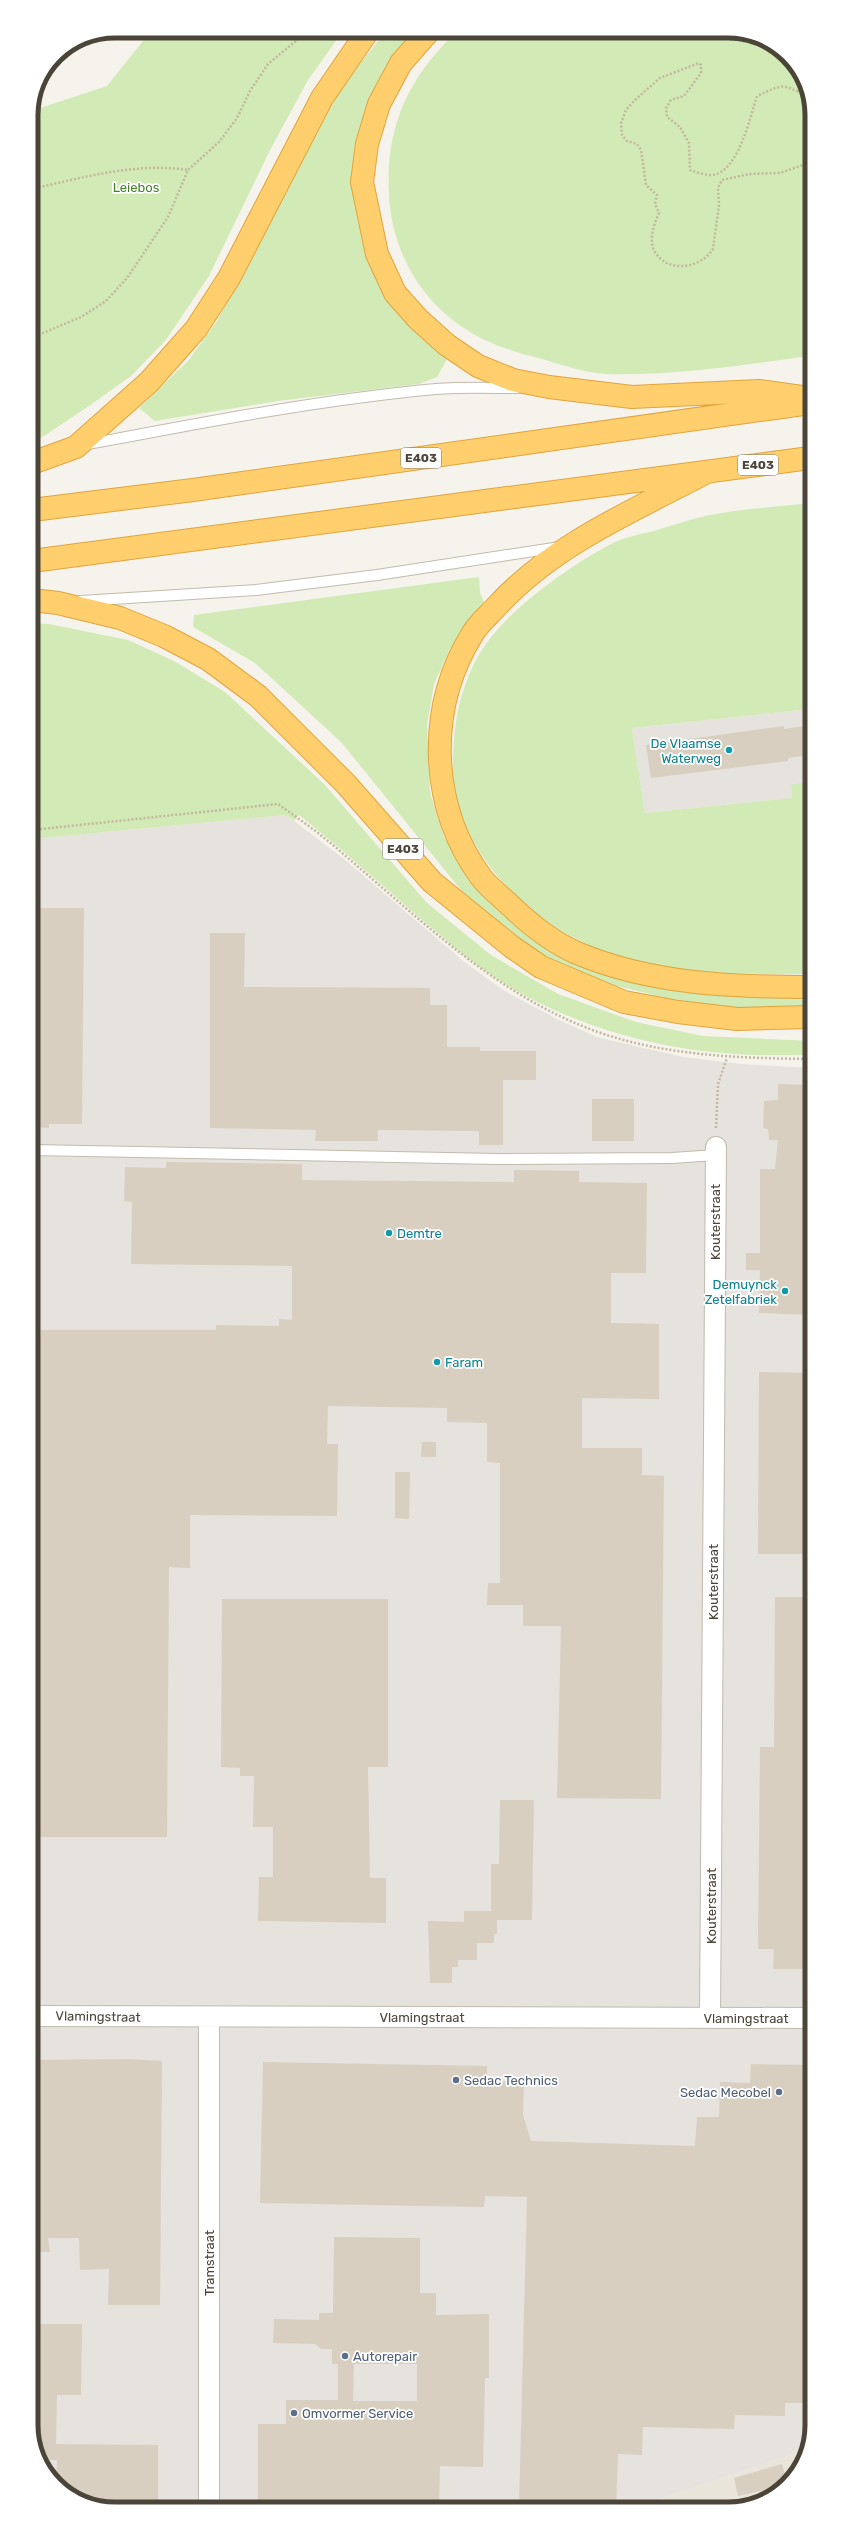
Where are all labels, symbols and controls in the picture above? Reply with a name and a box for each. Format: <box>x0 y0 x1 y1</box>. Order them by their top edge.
park label: Leiebos <box>113 180 160 195</box>
road number: E403 <box>401 448 441 468</box>
road number: E403 <box>738 455 778 475</box>
place label: De Vlaamse Waterweg <box>650 736 721 767</box>
marker: De Vlaamse Waterweg <box>724 745 734 755</box>
road number: E403 <box>383 839 423 859</box>
street label: Kouterstraat <box>708 1184 723 1260</box>
place label: Demtre <box>397 1226 442 1241</box>
marker: Demtre <box>384 1228 394 1238</box>
place label: Demuynck Zetelfabriek <box>705 1277 777 1307</box>
marker: Demuynck Zetelfabriek <box>780 1286 790 1296</box>
place label: Faram <box>445 1355 483 1370</box>
marker: Faram <box>432 1357 442 1367</box>
street label: Kouterstraat <box>706 1544 721 1620</box>
street label: Kouterstraat <box>704 1868 719 1944</box>
street label: Vlamingstraat <box>55 2008 141 2026</box>
street label: Vlamingstraat <box>379 2010 465 2026</box>
street label: Vlamingstraat <box>703 2011 789 2027</box>
place label: Sedac Technics <box>464 2073 558 2088</box>
marker: Sedac Technics <box>451 2075 461 2085</box>
place label: Sedac Mecobel <box>680 2085 771 2100</box>
marker: Sedac Mecobel <box>774 2087 784 2097</box>
street label: Tramstraat <box>202 2230 217 2296</box>
place label: Autorepair <box>353 2349 417 2364</box>
marker: Autorepair <box>340 2351 350 2361</box>
place label: Omvormer Service <box>302 2406 413 2421</box>
marker: Omvormer Service <box>289 2408 299 2418</box>

